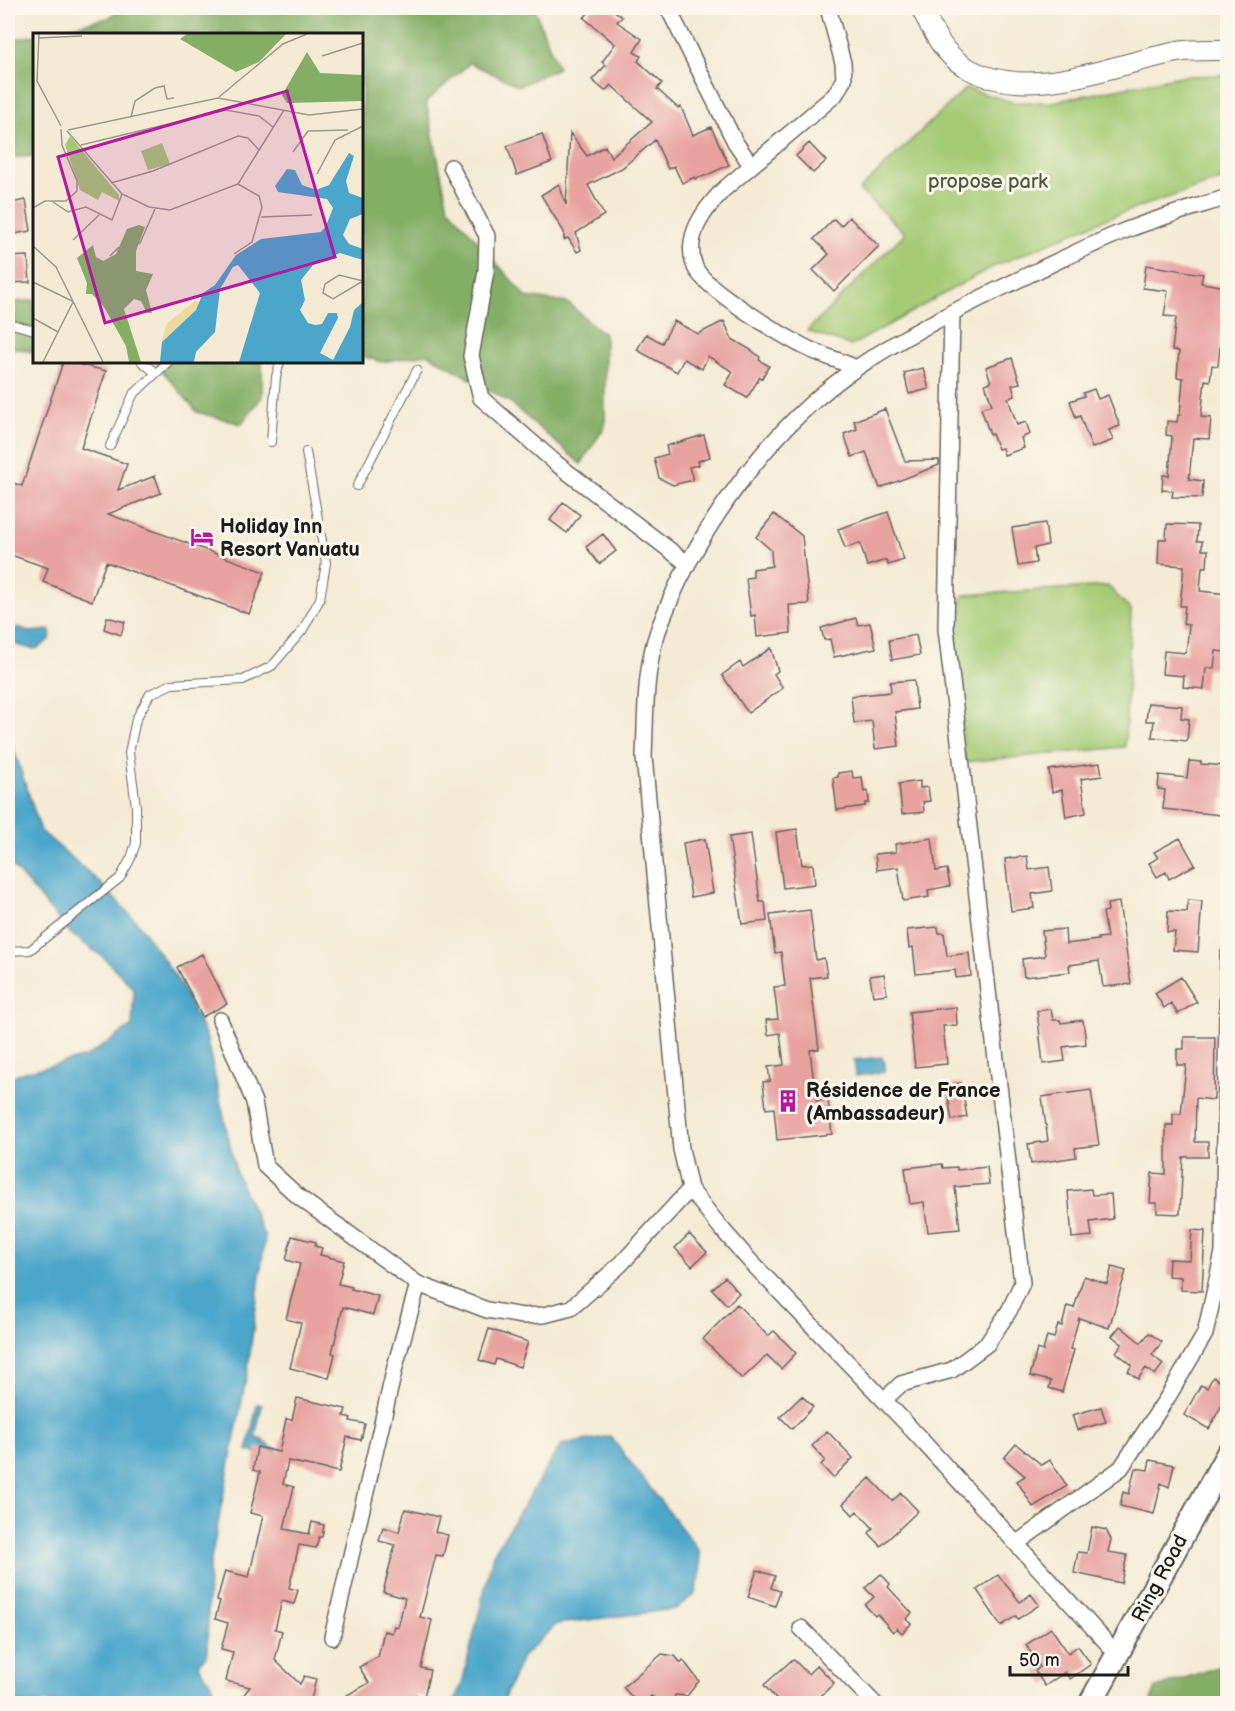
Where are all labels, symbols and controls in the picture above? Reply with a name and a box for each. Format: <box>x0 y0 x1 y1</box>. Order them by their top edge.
inset map <box>33 33 363 363</box>
park label: propose park <box>928 170 1048 194</box>
place label: Holiday Inn Resort Vanuatu <box>220 515 360 562</box>
hotel icon: Holiday Inn Resort Vanuatu <box>189 524 215 550</box>
place label: Résidence de France (Ambassadeur) <box>806 1079 1001 1126</box>
building icon: Résidence de France (Ambassadeur) <box>775 1088 801 1114</box>
street label: Ring Road <box>1127 1531 1193 1626</box>
scale bar <box>1010 1639 1128 1677</box>
text: 50 m <box>1019 1650 1060 1671</box>

